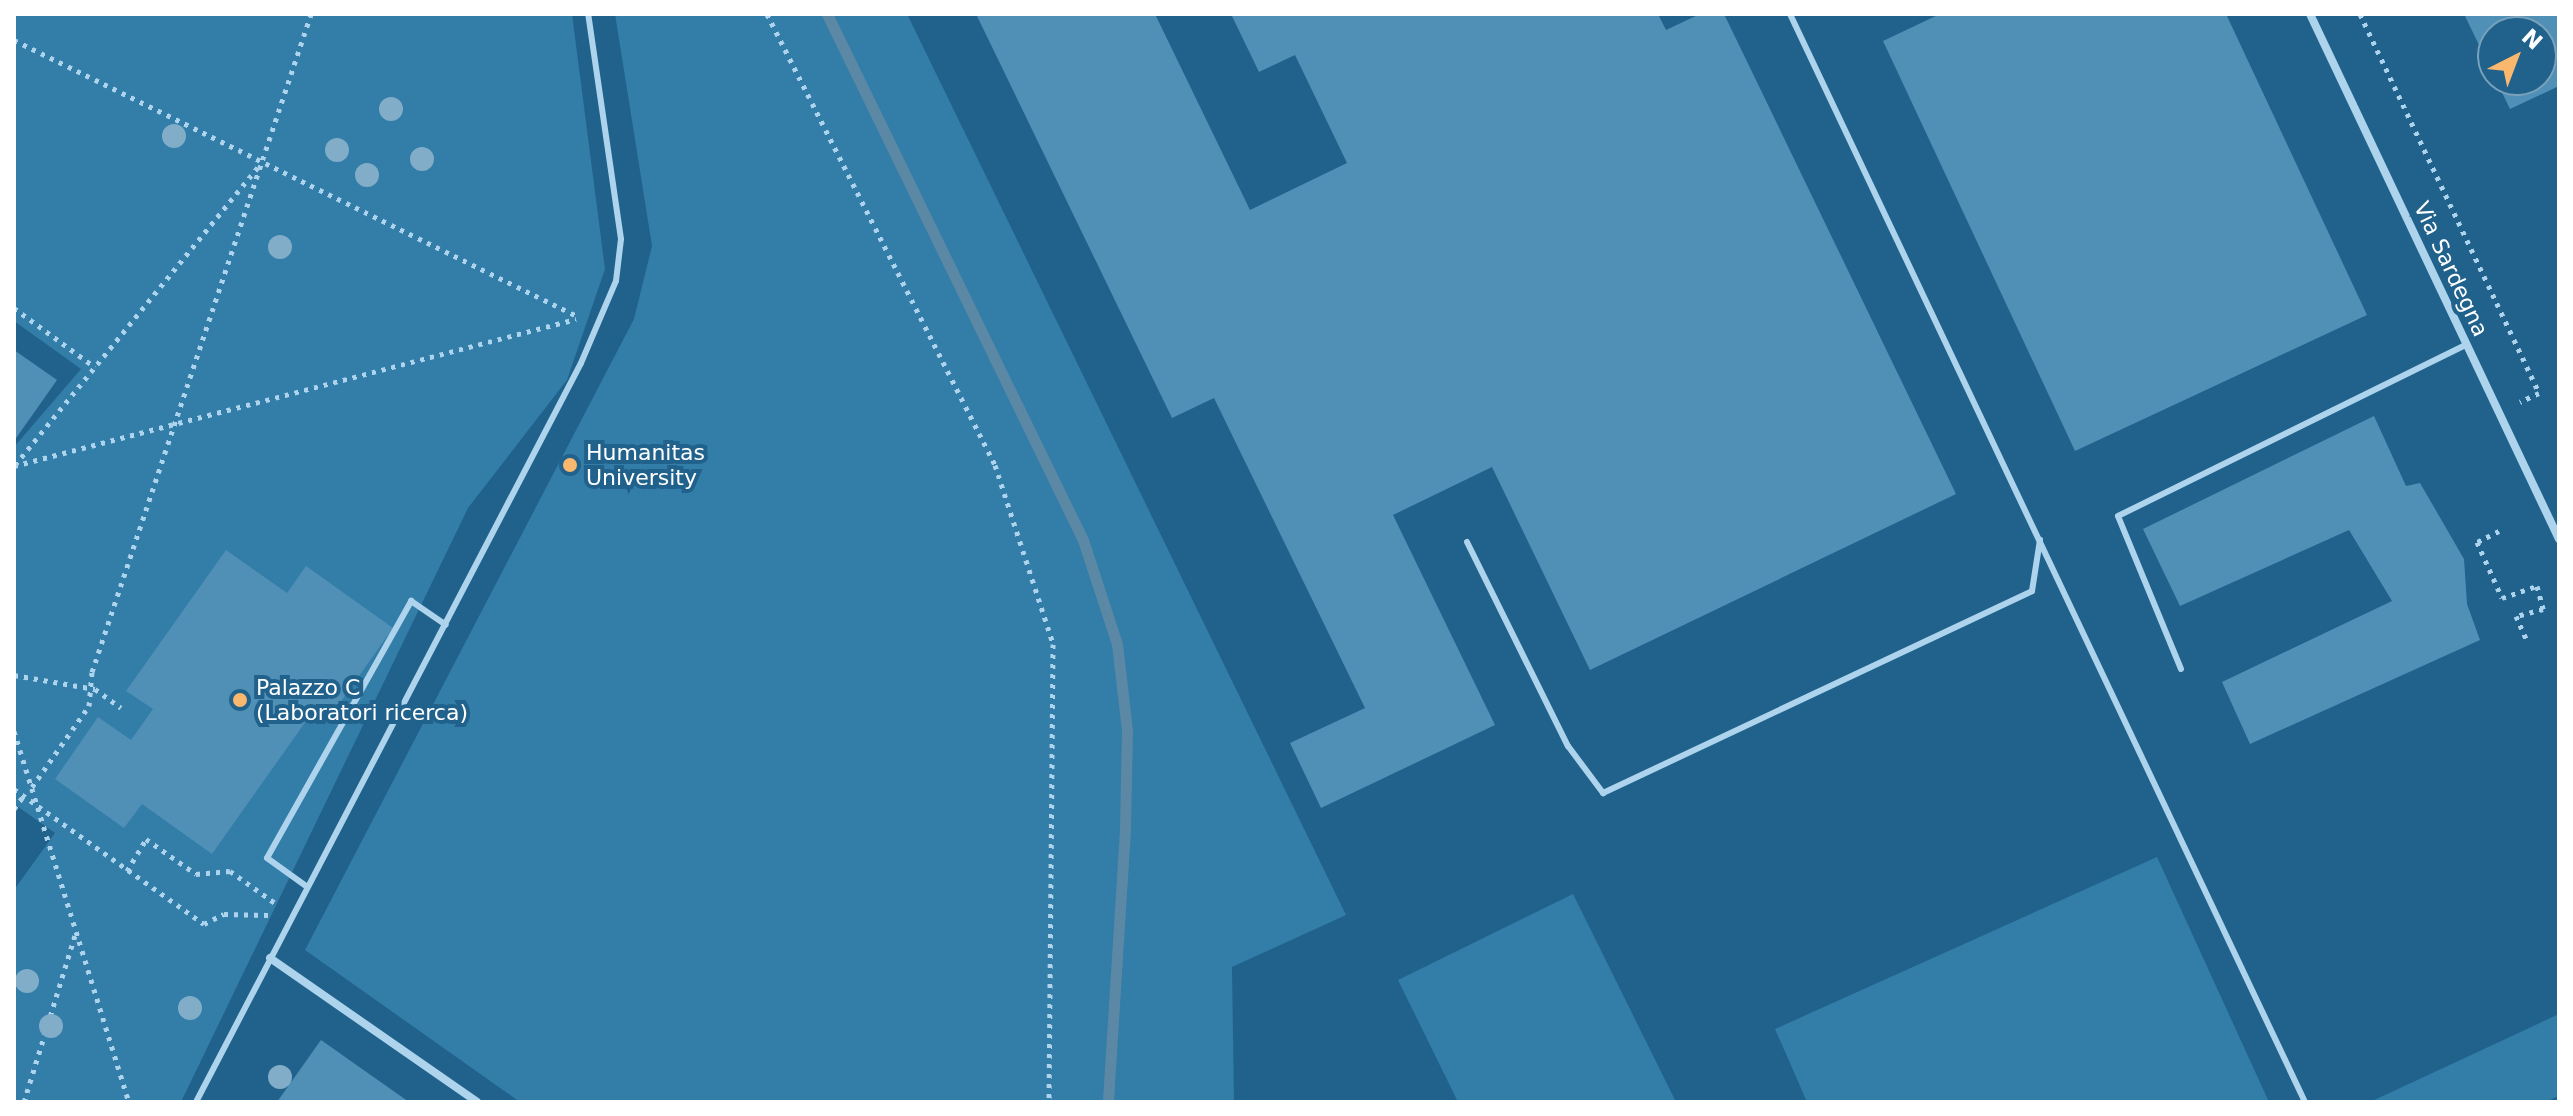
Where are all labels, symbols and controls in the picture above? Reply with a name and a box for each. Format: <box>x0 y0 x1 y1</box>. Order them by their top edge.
north arrow <box>2477 16 2557 96</box>
text: N <box>2517 24 2547 55</box>
street label: Via Sardegna <box>2408 197 2494 341</box>
place label: Humanitas University <box>586 439 705 490</box>
marker: Humanitas University <box>561 456 579 474</box>
place label: Palazzo C (Laboratori ricerca) <box>256 674 468 726</box>
marker: Palazzo C (Laboratori ricerca) <box>231 691 249 709</box>

